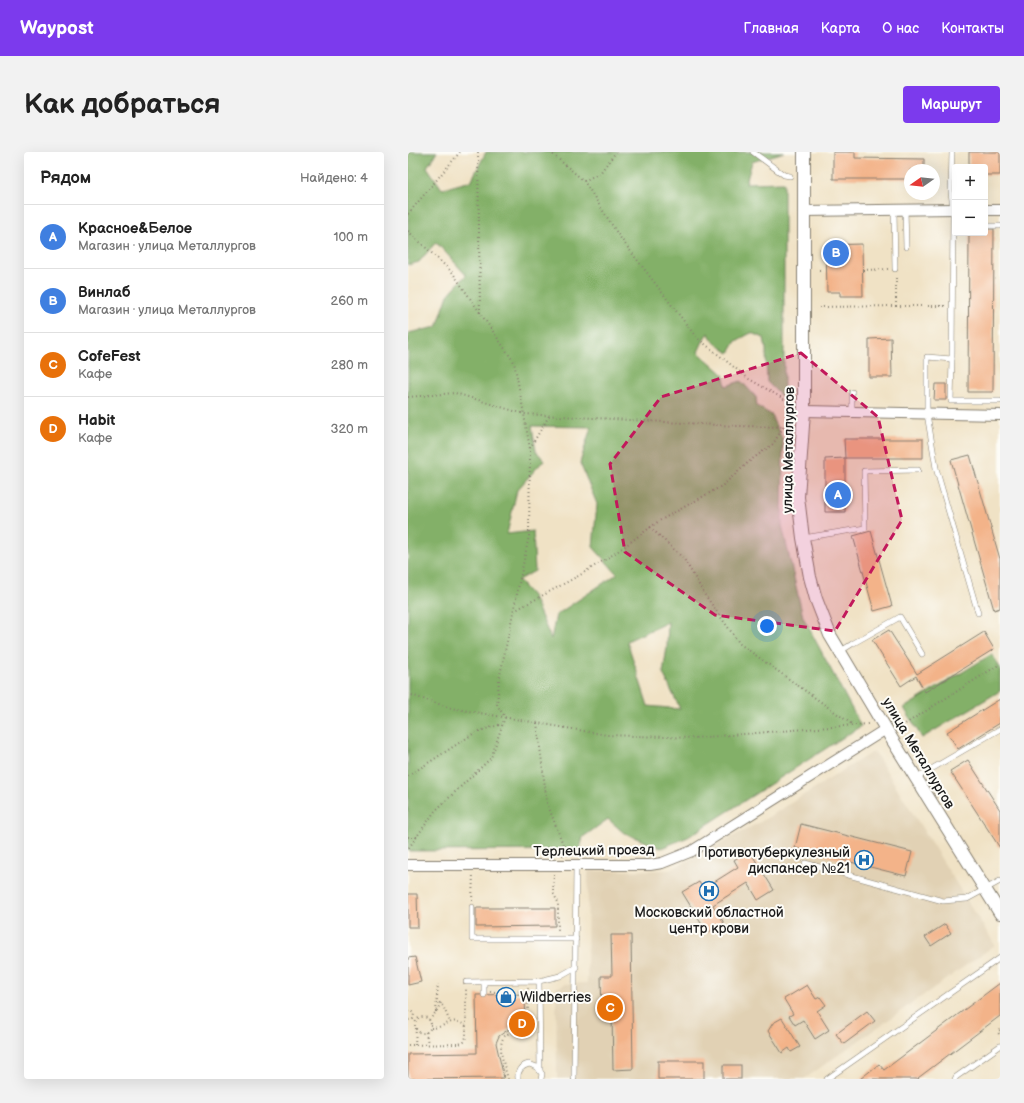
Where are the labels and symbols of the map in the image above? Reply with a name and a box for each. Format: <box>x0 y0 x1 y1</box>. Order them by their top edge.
north arrow <box>904 164 940 200</box>
pin: B <box>823 238 849 268</box>
street label: улица Металлургов <box>779 386 798 513</box>
pin: A <box>825 480 851 510</box>
your location <box>757 616 777 636</box>
street label: улица Металлургов <box>879 695 959 812</box>
street label: Терлецкий проезд <box>533 841 655 860</box>
place label: Противотуберкулезный диспансер №21 <box>697 844 850 877</box>
hospital icon: Противотуберкулезный диспансер №21 <box>853 849 875 871</box>
hospital icon: Московский областной центр крови <box>698 880 720 902</box>
place label: Московский областной центр крови <box>634 904 784 937</box>
shop icon: Wildberries <box>495 986 517 1008</box>
place label: Wildberries <box>520 989 591 1006</box>
pin: C <box>597 993 623 1023</box>
pin: D <box>509 1009 535 1039</box>

